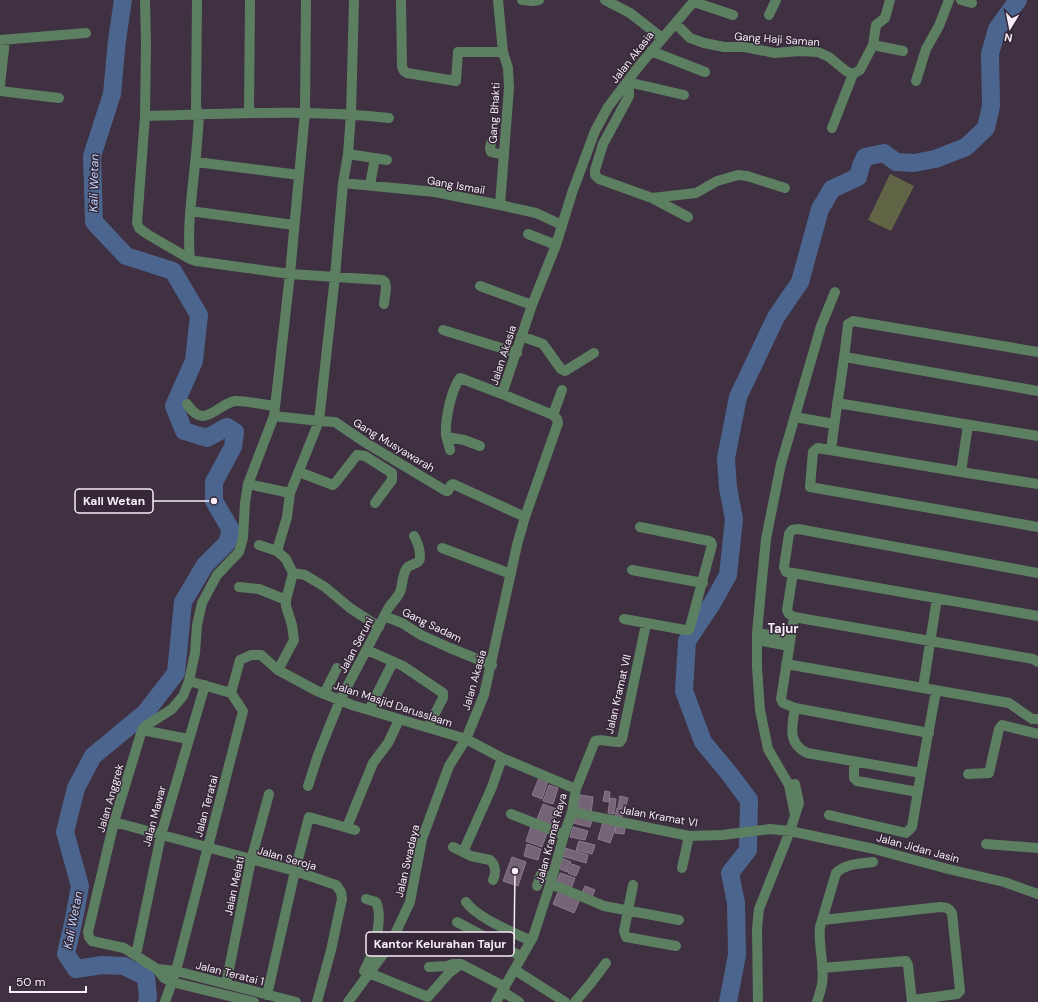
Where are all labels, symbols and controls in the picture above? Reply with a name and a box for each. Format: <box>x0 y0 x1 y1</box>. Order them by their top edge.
north arrow <box>990 8 1030 48</box>
street label: Jalan Akasia <box>607 28 657 86</box>
street label: Gang Haji Saman <box>734 29 820 49</box>
text: N <box>1003 30 1013 45</box>
street label: Gang Bhakti <box>485 82 503 144</box>
water label: Kali Wetan <box>85 154 103 212</box>
street label: Gang Ismail <box>426 173 486 197</box>
street label: Jalan Akasia <box>487 323 519 387</box>
street label: Gang Musyawarah <box>351 415 437 475</box>
callout: Kali Wetan <box>75 489 153 513</box>
text: Kali Wetan <box>83 493 145 509</box>
street label: Gang Sadam <box>400 605 464 646</box>
street label: Jalan Seruni <box>335 615 377 675</box>
district label: Tajur <box>767 620 799 637</box>
street label: Jalan Akasia <box>459 648 489 712</box>
street label: Jalan Kramat VII <box>602 653 634 735</box>
street label: Jalan Masjid Darusslaam <box>332 678 454 730</box>
street label: Jalan Anggrek <box>94 762 127 834</box>
street label: Jalan Teratai <box>191 774 221 838</box>
street label: Jalan Mawar <box>139 784 169 848</box>
street label: Jalan Kramat Raya <box>532 792 570 884</box>
street label: Jalan Kramat VI <box>619 802 699 830</box>
street label: Jalan Swadaya <box>392 823 422 899</box>
street label: Jalan Jidan Jasin <box>875 830 961 866</box>
street label: Jalan Seroja <box>256 843 318 873</box>
street label: Jalan Melati <box>221 855 247 917</box>
water label: Kali Wetan <box>60 890 86 950</box>
callout: Kantor Kelurahan Tajur <box>366 932 514 956</box>
text: Kantor Kelurahan Tajur <box>374 936 506 952</box>
street label: Jalan Teratai 1 <box>194 958 266 988</box>
scale bar <box>10 968 86 994</box>
text: 50 m <box>16 974 45 990</box>

